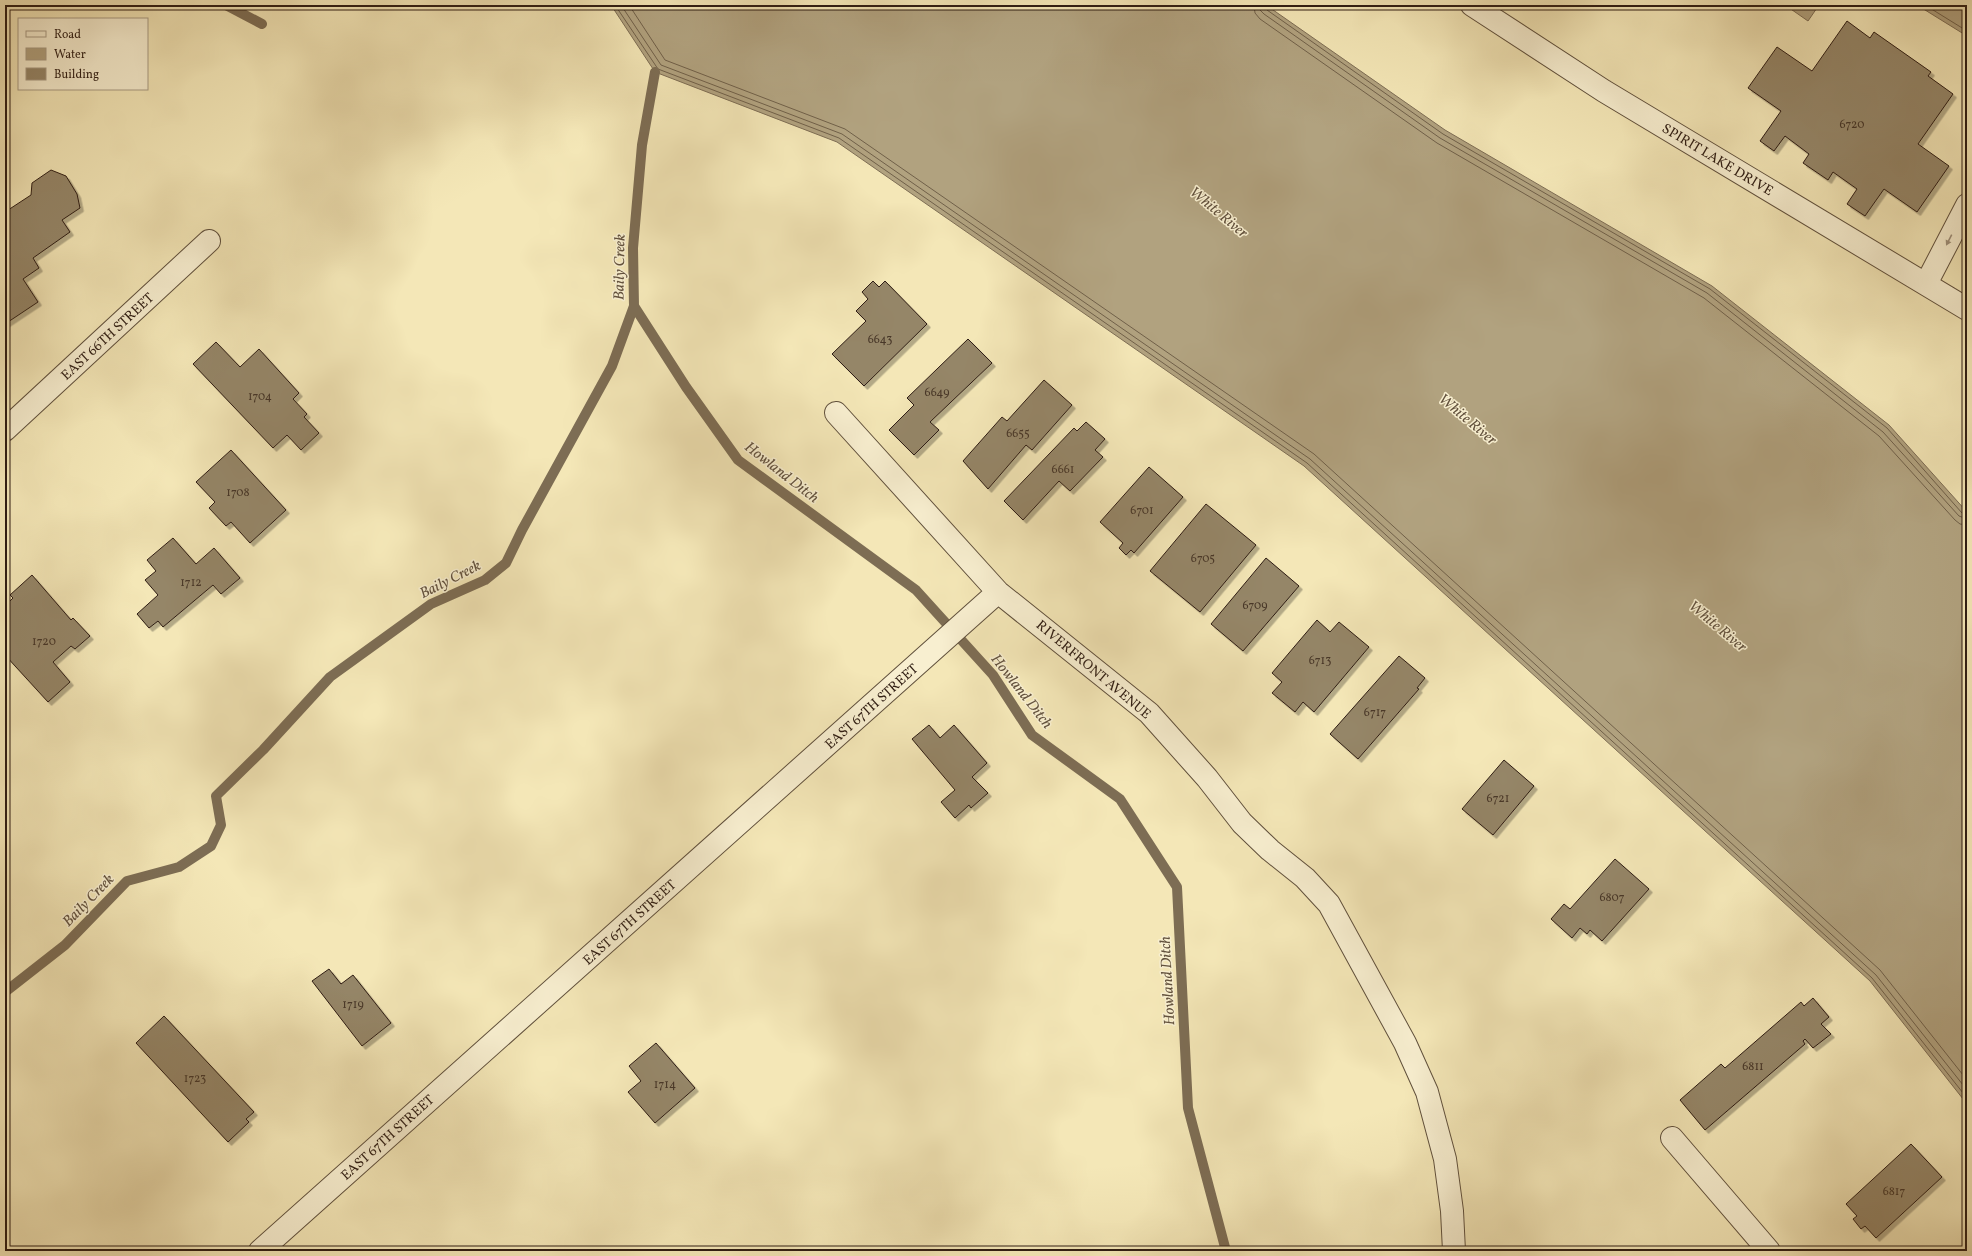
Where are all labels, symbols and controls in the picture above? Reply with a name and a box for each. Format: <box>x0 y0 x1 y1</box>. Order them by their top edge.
legend <box>18 18 148 90</box>
text: Road <box>54 27 81 43</box>
text: Water <box>54 47 86 63</box>
text: Building <box>54 67 99 83</box>
house number: 6720 <box>1839 117 1865 133</box>
street label: SPIRIT LAKE DRIVE <box>1658 120 1776 201</box>
water label: White River <box>1184 183 1252 244</box>
water label: Baily Creek <box>609 234 632 300</box>
one-way arrow <box>1946 234 1952 246</box>
street label: EAST 66TH STREET <box>57 289 159 385</box>
house number: 6643 <box>868 332 892 348</box>
house number: 6649 <box>925 385 949 401</box>
house number: 1704 <box>248 389 272 405</box>
water label: White River <box>1433 390 1501 451</box>
house number: 6655 <box>1006 426 1030 442</box>
water label: Howland Ditch <box>739 437 823 509</box>
house number: 6661 <box>1052 462 1074 478</box>
house number: 1708 <box>226 485 250 501</box>
house number: 6701 <box>1130 503 1154 519</box>
house number: 6705 <box>1191 551 1215 567</box>
water label: Baily Creek <box>416 556 485 605</box>
house number: 1712 <box>180 575 202 591</box>
water label: White River <box>1683 597 1751 658</box>
house number: 6709 <box>1243 598 1267 614</box>
street label: RIVERFRONT AVENUE <box>1031 616 1155 724</box>
house number: 1720 <box>32 634 56 650</box>
water label: Howland Ditch <box>985 650 1057 734</box>
house number: 6713 <box>1309 653 1331 669</box>
street label: EAST 67TH STREET <box>821 660 923 754</box>
house number: 6717 <box>1364 705 1386 721</box>
house number: 6721 <box>1487 791 1509 807</box>
water label: Baily Creek <box>59 870 120 932</box>
street label: EAST 67TH STREET <box>579 876 681 970</box>
house number: 6807 <box>1599 890 1625 906</box>
water label: Howland Ditch <box>1156 936 1181 1026</box>
house number: 1719 <box>342 997 364 1013</box>
house number: 6811 <box>1742 1059 1764 1075</box>
house number: 1723 <box>184 1071 206 1087</box>
house number: 1714 <box>654 1077 676 1093</box>
street label: EAST 67TH STREET <box>337 1091 439 1185</box>
house number: 6817 <box>1883 1184 1905 1200</box>

